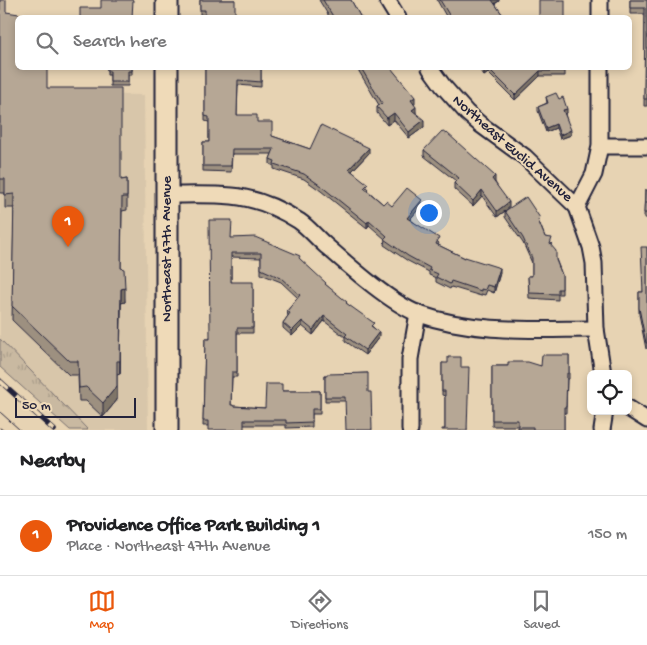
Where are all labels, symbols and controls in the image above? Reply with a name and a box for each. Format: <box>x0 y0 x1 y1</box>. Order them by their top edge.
search box <box>15 15 632 70</box>
icon: search <box>33 29 61 57</box>
text: Search here <box>73 31 167 54</box>
street label: Northeast Euclid Avenue <box>448 92 576 206</box>
street label: Northeast 47th Avenue <box>158 176 176 322</box>
your location <box>416 200 442 226</box>
pin: 1 <box>52 206 84 247</box>
map controls <box>587 370 632 415</box>
button: locate <box>587 370 632 415</box>
scale bar <box>15 395 136 418</box>
text: 50 m <box>22 398 51 415</box>
text: Nearby <box>20 450 85 475</box>
text: Providence Office Park Building 1 <box>67 515 320 538</box>
text: 1 <box>33 526 39 545</box>
text: 150 m <box>588 526 627 545</box>
text: Place · Northeast 47th Avenue <box>67 538 270 557</box>
tab: Map <box>88 587 116 634</box>
tab: Directions <box>291 587 348 634</box>
tab: Saved <box>523 587 559 634</box>

